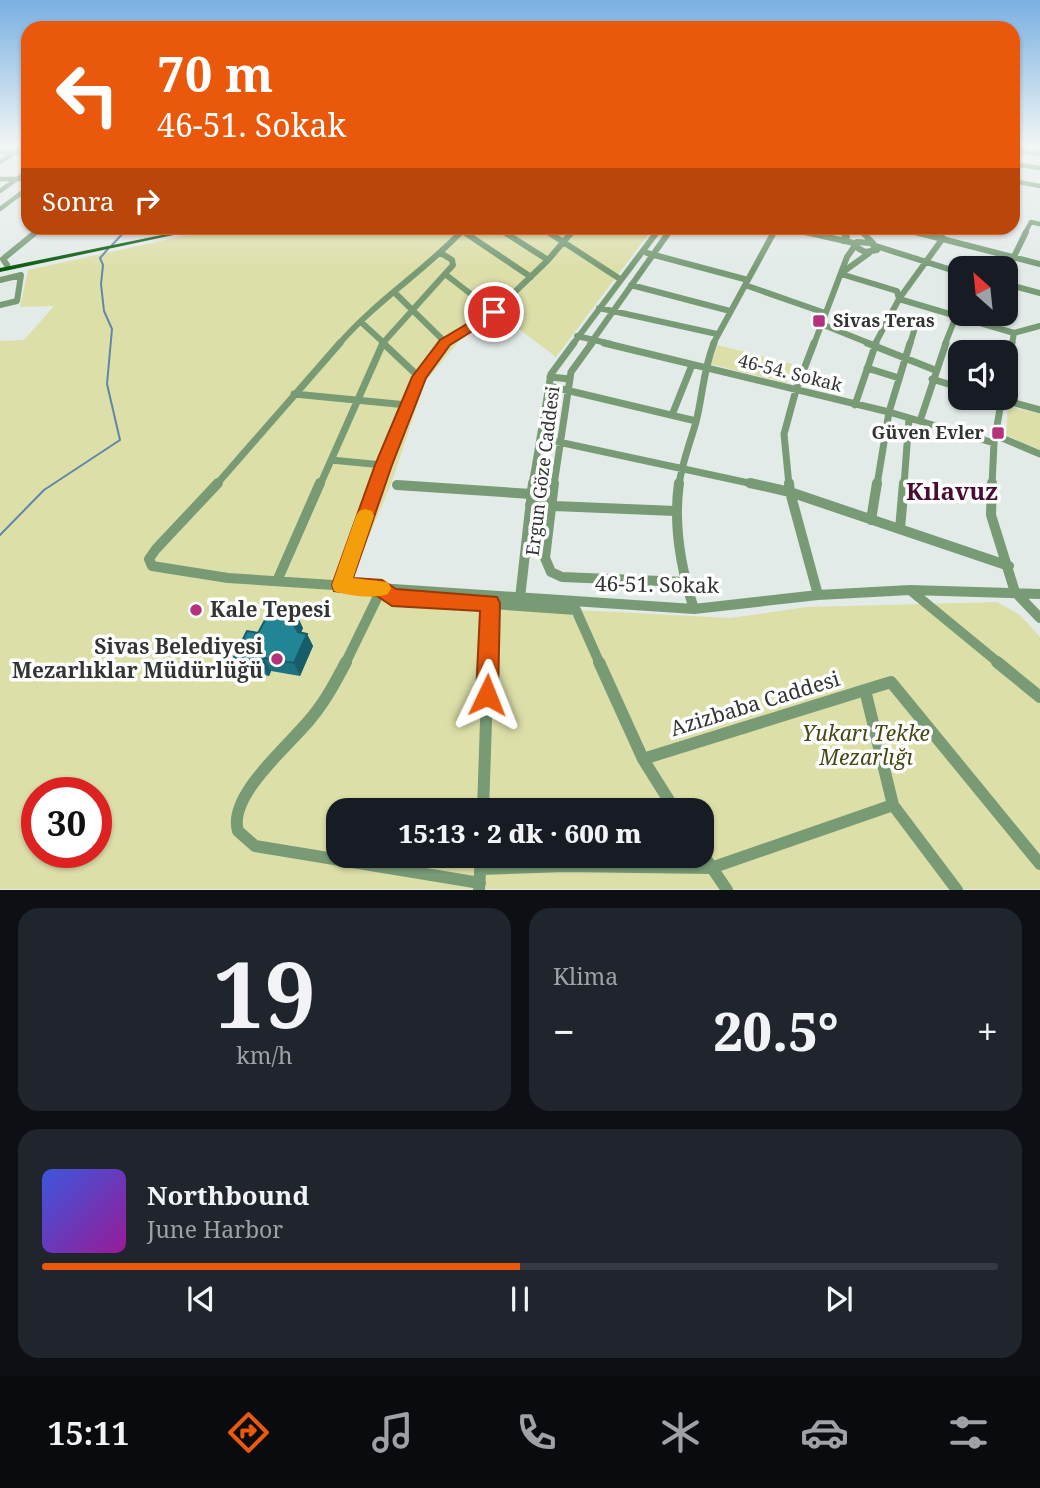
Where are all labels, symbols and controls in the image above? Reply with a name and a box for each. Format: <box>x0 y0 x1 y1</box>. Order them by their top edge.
text: 70 m <box>157 40 273 106</box>
icon: left <box>42 49 133 140</box>
text: 46-51. Sokak <box>157 103 346 146</box>
icon: right <box>128 182 166 220</box>
text: Sonra <box>42 183 114 219</box>
north arrow <box>948 256 1018 326</box>
map controls <box>948 256 1018 410</box>
pin <box>464 282 524 342</box>
icon: arrive <box>475 293 513 331</box>
place label: Sivas Teras <box>833 308 935 332</box>
marker: Sivas Teras <box>811 313 827 329</box>
button: sound <box>948 340 1018 410</box>
street label: 46-54. Sokak <box>736 348 845 397</box>
street label: Ergun Göze Caddesi <box>520 384 564 557</box>
place label: Güven Evler <box>872 420 985 444</box>
marker: Güven Evler <box>990 425 1006 441</box>
district label: Kılavuz <box>906 474 998 507</box>
street label: 46-51. Sokak <box>595 569 720 599</box>
place label: Kale Tepesi <box>210 595 331 623</box>
marker: Kale Tepesi <box>188 602 204 618</box>
place label: Sivas Belediyesi Mezarlıklar Müdürlüğü <box>12 632 264 684</box>
marker: Sivas Belediyesi Mezarlıklar Müdürlüğü <box>269 651 285 667</box>
position arrow <box>450 658 524 732</box>
street label: Azizbaba Caddesi <box>667 664 843 742</box>
park label: Yukarı Tekke Mezarlığı <box>802 719 930 771</box>
speed limit sign: 30 <box>21 777 112 868</box>
text: 15:13 · 2 dk · 600 m <box>398 815 642 851</box>
text: 19 <box>213 931 316 1055</box>
text: Klima <box>553 960 618 992</box>
text: 20.5° <box>713 995 839 1066</box>
text: − <box>553 1005 575 1057</box>
text: + <box>977 1005 998 1057</box>
text: km/h <box>236 1039 293 1071</box>
text: Northbound <box>147 1177 309 1213</box>
text: June Harbor <box>147 1213 283 1245</box>
icon: previous <box>182 1280 220 1318</box>
icon: pause <box>501 1280 539 1318</box>
icon: next <box>820 1280 858 1318</box>
icon: directions <box>224 1408 273 1457</box>
icon: music <box>368 1408 417 1457</box>
icon: phone <box>512 1408 561 1457</box>
icon: climate <box>656 1408 705 1457</box>
icon: car <box>800 1408 849 1457</box>
icon: filters <box>944 1408 993 1457</box>
text: 15:11 <box>47 1411 129 1454</box>

